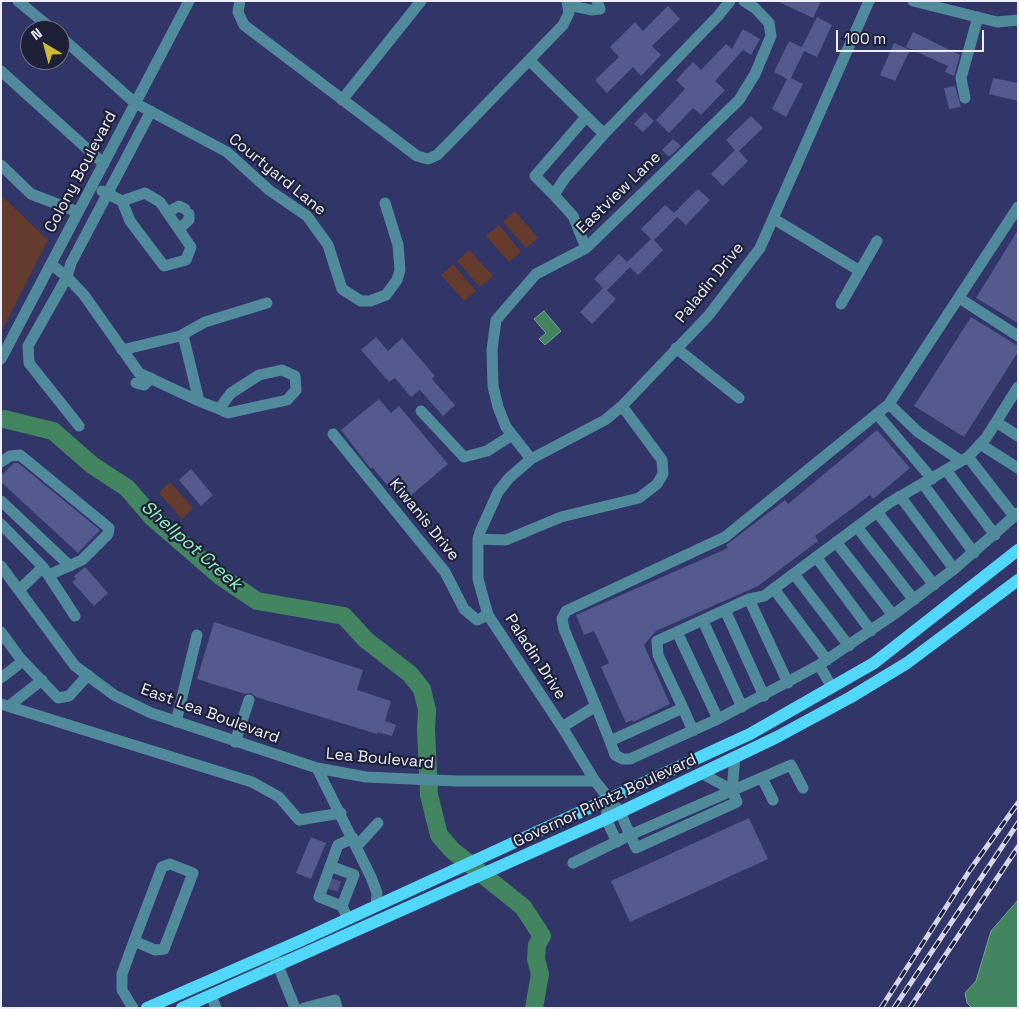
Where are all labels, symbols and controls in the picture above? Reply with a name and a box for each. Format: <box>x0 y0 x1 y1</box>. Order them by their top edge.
north arrow <box>20 20 70 70</box>
scale bar <box>839 20 986 52</box>
text: N <box>27 24 46 44</box>
text: 100 m <box>844 29 886 48</box>
street label: Colony Boulevard <box>41 108 121 236</box>
street label: Courtyard Lane <box>224 130 330 220</box>
street label: Eastview Lane <box>573 148 665 238</box>
street label: Paladin Drive <box>672 239 748 327</box>
street label: Kiwanis Drive <box>385 475 463 565</box>
water label: Shellpot Creek <box>136 497 246 595</box>
street label: Paladin Drive <box>500 611 570 703</box>
street label: East Lea Boulevard <box>138 680 282 748</box>
street label: Lea Boulevard <box>325 745 435 773</box>
street label: Governor Printz Boulevard <box>510 750 700 852</box>

